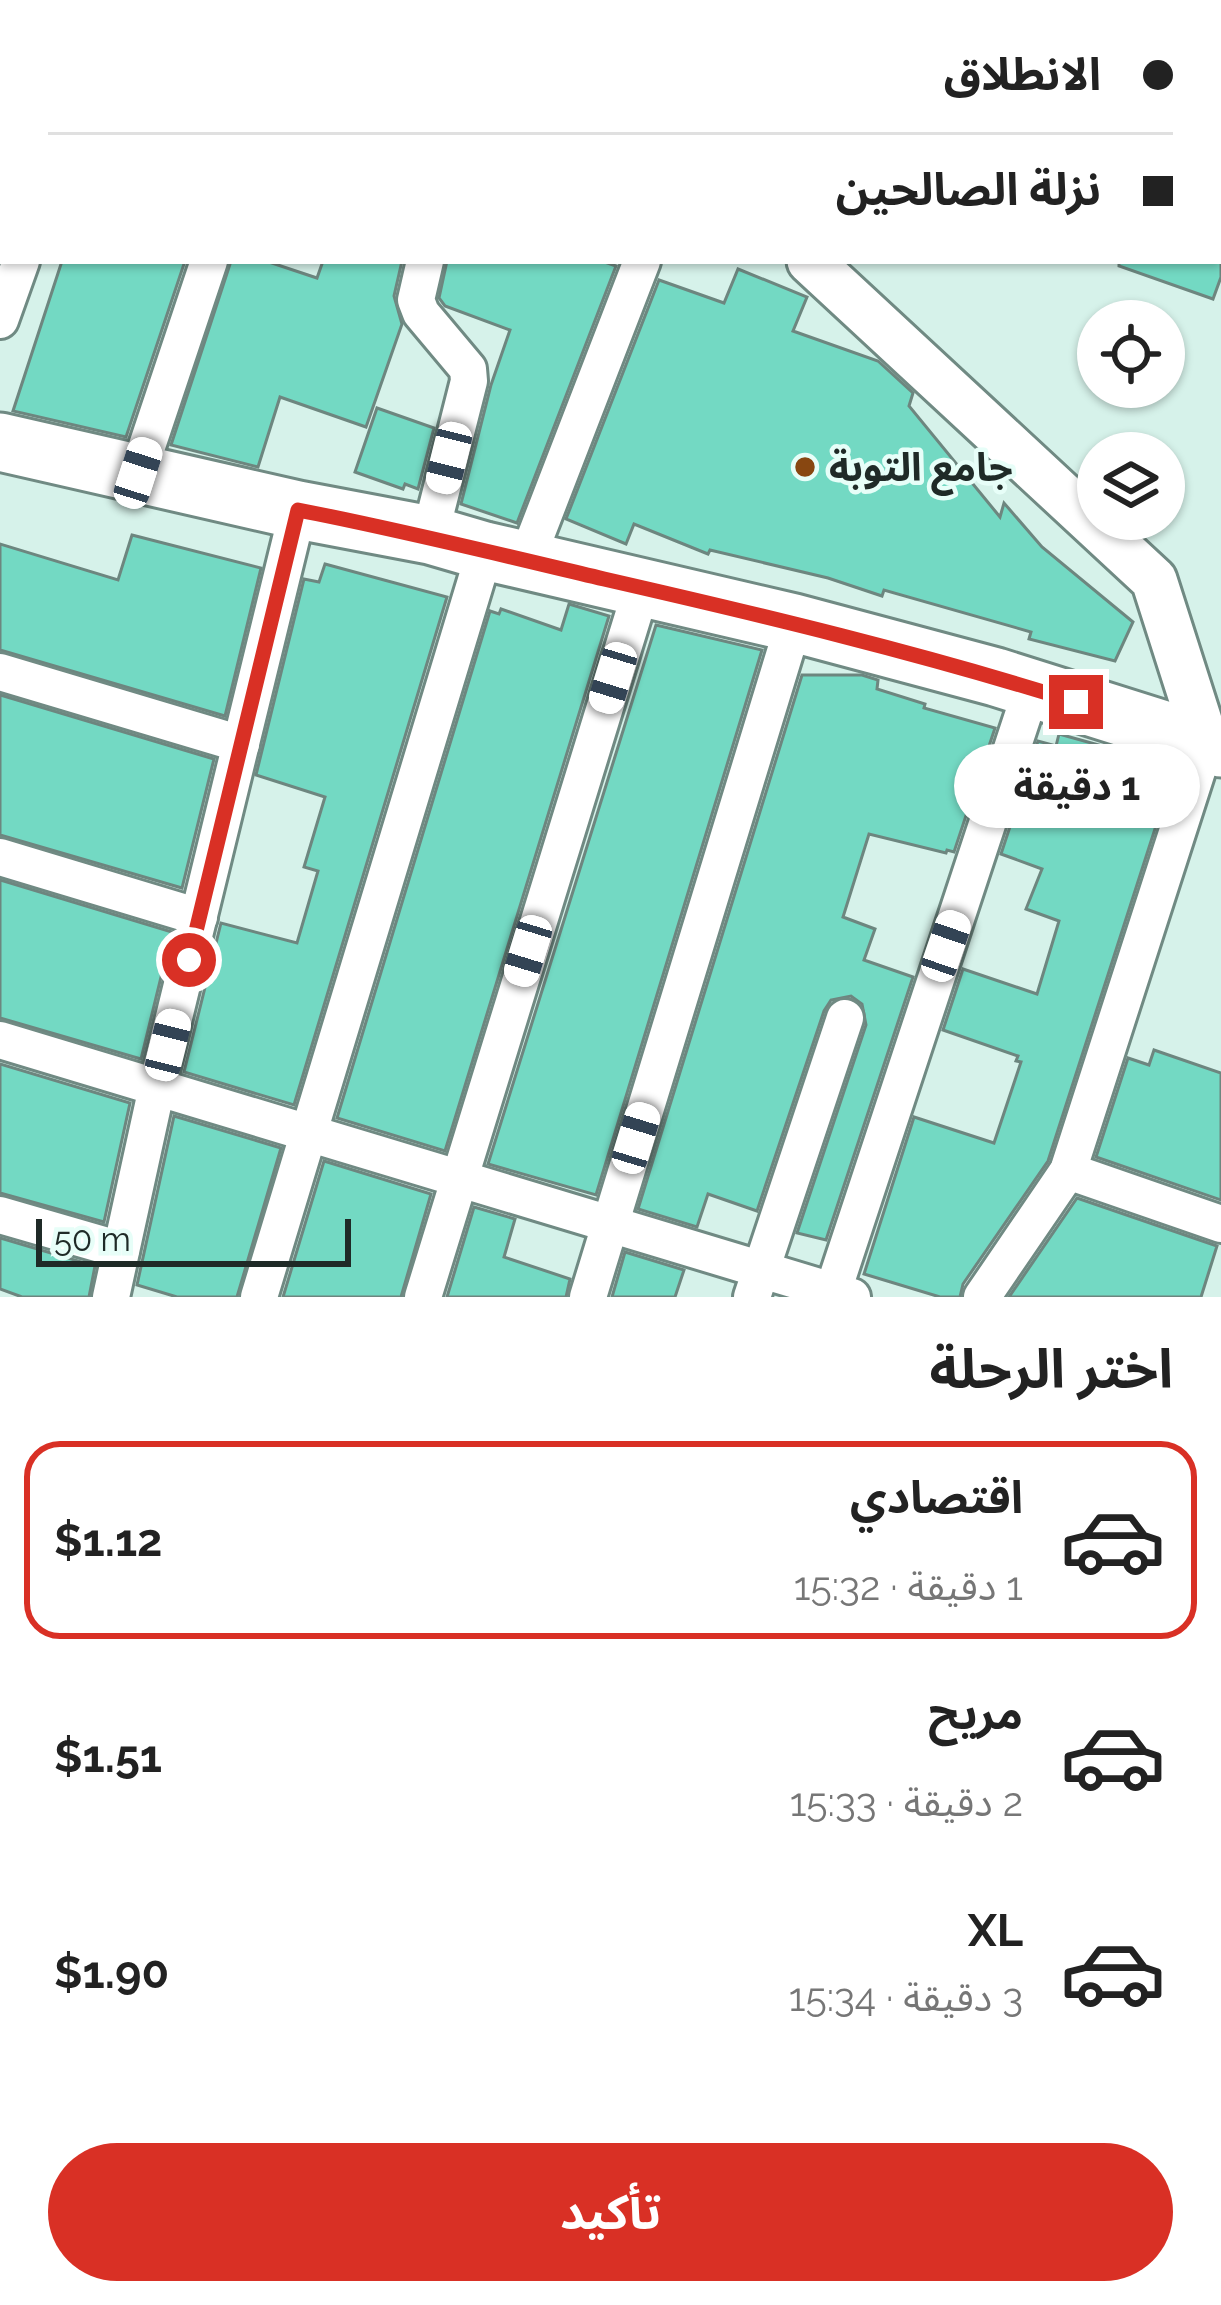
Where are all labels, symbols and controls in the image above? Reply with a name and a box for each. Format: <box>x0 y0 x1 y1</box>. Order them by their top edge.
text: الانطلاق <box>944 48 1101 101</box>
text: نزلة الصالحين <box>836 163 1101 216</box>
map controls <box>1077 300 1185 540</box>
button: locate <box>1077 300 1185 408</box>
car <box>423 419 475 497</box>
button: layers <box>1077 432 1185 540</box>
car <box>110 433 166 513</box>
place label: جامع التوبة <box>829 444 1013 496</box>
marker: جامع التوبة <box>792 454 818 480</box>
car <box>585 638 641 718</box>
route end <box>1049 675 1103 729</box>
callout: 1 دقيقة <box>953 744 1199 828</box>
text: 1 دقيقة <box>1014 763 1140 809</box>
car <box>917 906 975 986</box>
car <box>500 911 556 991</box>
route start <box>162 933 216 987</box>
car <box>142 1006 194 1084</box>
car <box>608 1098 664 1178</box>
scale bar <box>36 1213 351 1266</box>
text: 50 m <box>54 1220 131 1259</box>
text: اختر الرحلة <box>929 1337 1173 1401</box>
text: اقتصادي <box>850 1471 1023 1524</box>
icon: car <box>1059 1486 1167 1594</box>
text: $1.12 <box>54 1514 163 1567</box>
text: 1 دقيقة · 15:32 <box>794 1563 1023 1609</box>
text: مريح <box>928 1687 1023 1740</box>
icon: car <box>1059 1702 1167 1810</box>
text: $1.51 <box>54 1730 162 1783</box>
text: 2 دقيقة · 15:33 <box>790 1779 1023 1825</box>
text: XL <box>968 1904 1023 1957</box>
icon: car <box>1059 1918 1167 2026</box>
text: $1.90 <box>54 1946 169 1999</box>
text: 3 دقيقة · 15:34 <box>789 1974 1023 2020</box>
button: تأكيد <box>48 2143 1173 2281</box>

